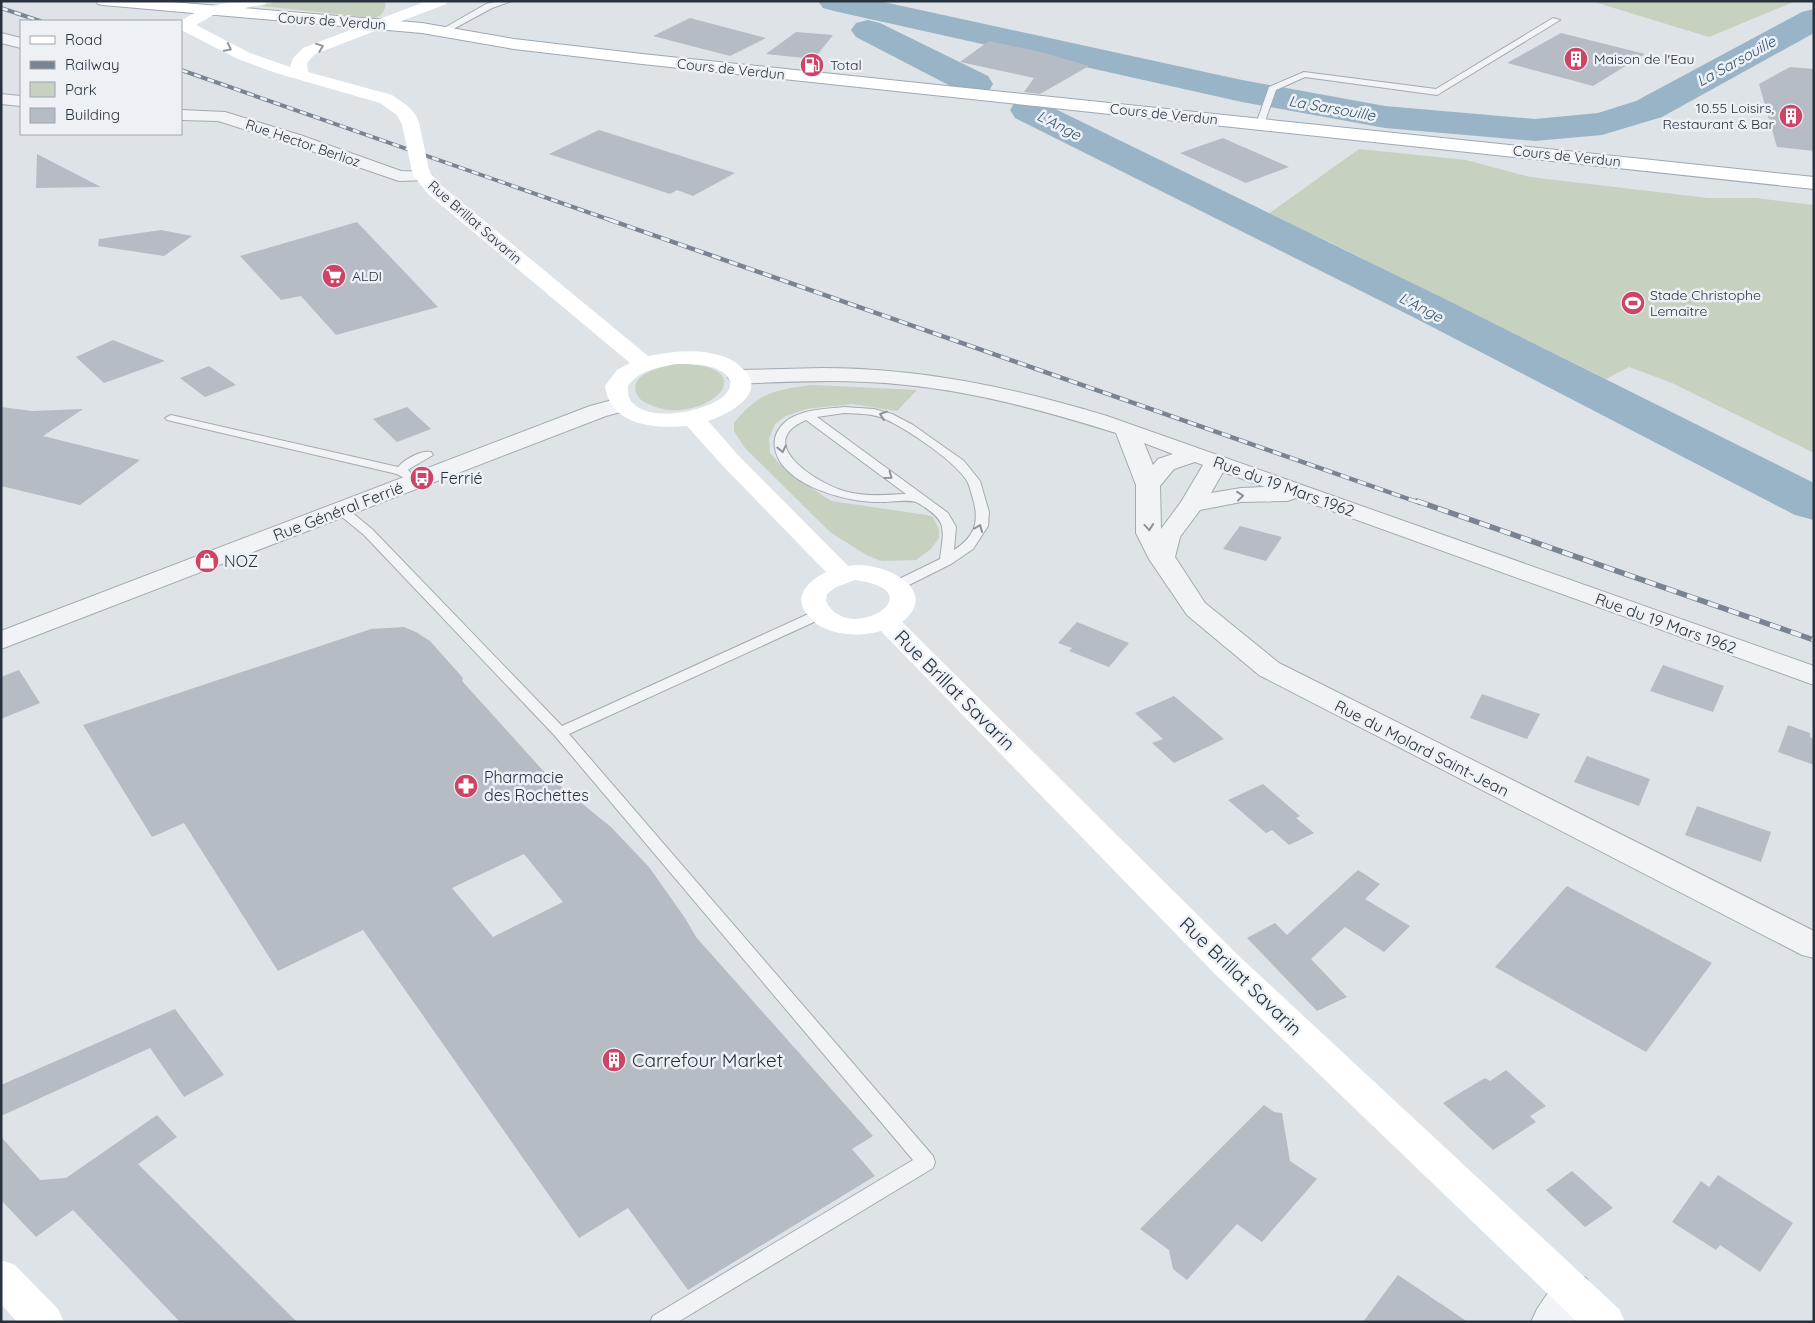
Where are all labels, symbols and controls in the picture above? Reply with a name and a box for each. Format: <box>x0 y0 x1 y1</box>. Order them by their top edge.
street label: Cours de Verdun <box>277 8 387 34</box>
legend <box>20 20 182 135</box>
text: Road <box>65 30 102 49</box>
water label: La Sarsouille <box>1693 31 1779 91</box>
one-way arrow <box>223 42 232 52</box>
one-way arrow <box>315 43 324 53</box>
building icon: Maison de l'Eau <box>1563 46 1589 72</box>
place label: Maison de l'Eau <box>1594 50 1694 68</box>
fuel station icon: Total <box>799 52 825 78</box>
street label: Cours de Verdun <box>676 54 786 84</box>
text: Railway <box>65 55 120 74</box>
place label: Total <box>830 56 862 74</box>
text: Park <box>65 80 97 99</box>
water label: La Sarsouille <box>1287 91 1377 125</box>
street label: Cours de Verdun <box>1109 99 1219 129</box>
place label: 10.55 Loisirs, Restaurant & Bar <box>1662 99 1775 133</box>
building icon: 10.55 Loisirs, Restaurant & Bar <box>1778 103 1804 129</box>
text: Building <box>65 105 120 124</box>
water label: L'Ange <box>1034 106 1085 144</box>
street label: Rue Hector Berlioz <box>243 115 363 171</box>
street label: Cours de Verdun <box>1512 141 1622 171</box>
street label: Rue Brillat Savarin <box>424 176 526 268</box>
supermarket icon: ALDI <box>321 263 347 289</box>
place label: ALDI <box>352 267 382 285</box>
place label: Stade Christophe Lemaitre <box>1650 286 1761 320</box>
water label: L'Ange <box>1396 288 1447 326</box>
sports icon: Stade Christophe Lemaitre <box>1620 290 1646 316</box>
one-way arrow <box>879 411 888 421</box>
one-way arrow <box>776 445 787 454</box>
street label: Rue du 19 Mars 1962 <box>1211 451 1358 521</box>
bus stop icon: Ferrié <box>409 465 435 491</box>
place label: Ferrié <box>440 468 483 488</box>
one-way arrow <box>883 470 892 478</box>
street label: Rue Général Ferrié <box>270 477 406 545</box>
one-way arrow <box>1236 491 1244 502</box>
one-way arrow <box>1143 523 1154 531</box>
one-way arrow <box>973 524 983 533</box>
shop icon: NOZ <box>194 548 220 574</box>
place label: NOZ <box>224 551 258 571</box>
street label: Rue du 19 Mars 1962 <box>1593 588 1740 658</box>
street label: Rue Brillat Savarin <box>890 625 1020 755</box>
street label: Rue du Molard Saint-Jean <box>1332 695 1512 801</box>
place label: Pharmacie des Rochettes <box>484 767 589 805</box>
pharmacy icon: Pharmacie des Rochettes <box>453 773 479 799</box>
street label: Rue Brillat Savarin <box>1175 912 1307 1040</box>
building icon: Carrefour Market <box>601 1047 627 1073</box>
place label: Carrefour Market <box>632 1048 783 1072</box>

